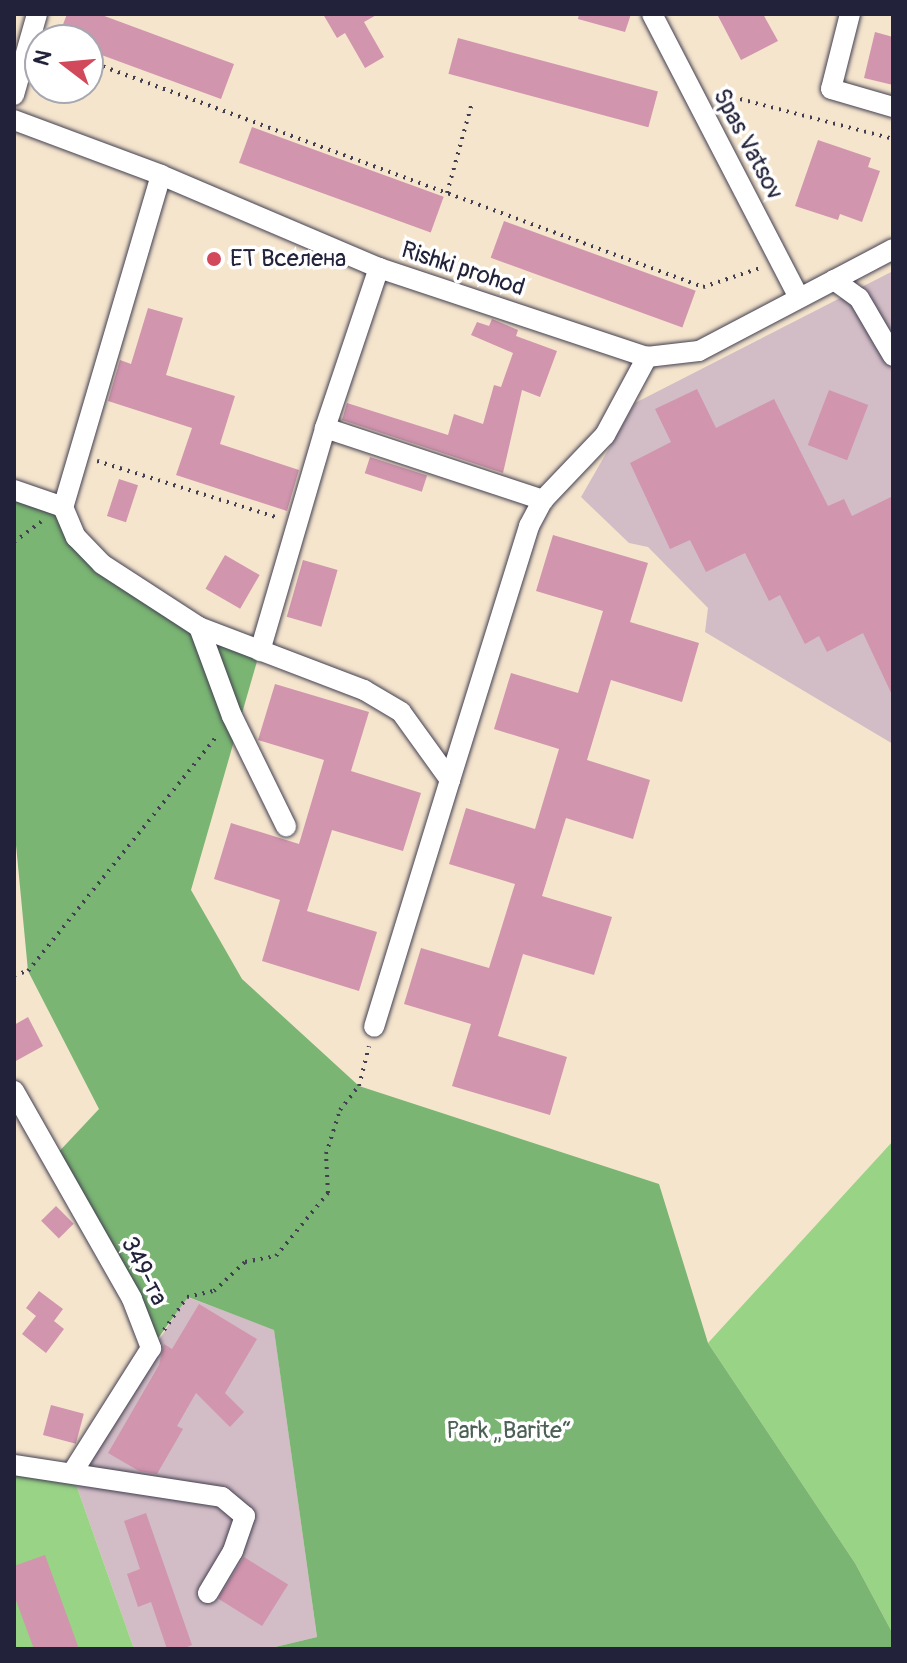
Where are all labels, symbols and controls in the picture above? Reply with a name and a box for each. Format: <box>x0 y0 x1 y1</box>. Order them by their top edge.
north arrow <box>24 24 104 104</box>
text: N <box>27 47 58 69</box>
street label: Spas Vatsov <box>707 84 789 204</box>
street label: Rishki prohod <box>398 236 528 302</box>
place label: ЕТ Вселена <box>230 245 346 273</box>
marker: ЕТ Вселена <box>205 250 223 268</box>
street label: 349-та <box>115 1232 173 1310</box>
park label: Park „Barite“ <box>446 1417 572 1445</box>

